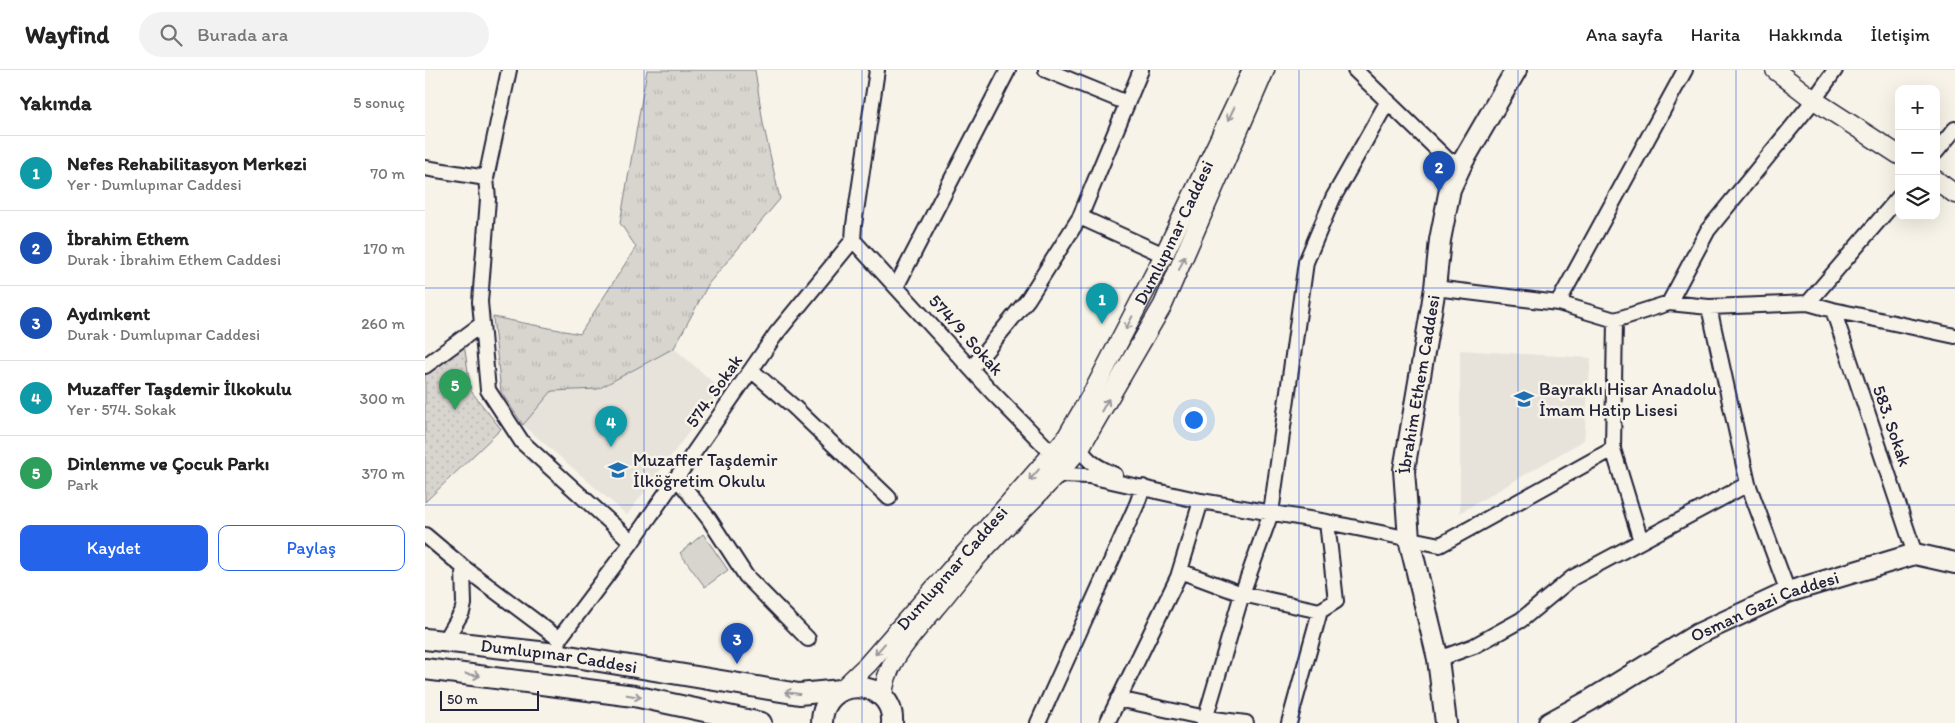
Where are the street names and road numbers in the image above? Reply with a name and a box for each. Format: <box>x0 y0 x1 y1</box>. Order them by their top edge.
street label: Dumlupınar Caddesi <box>1129 157 1218 309</box>
street label: 574/9. Sokak <box>924 290 1008 380</box>
street label: İbrahim Ethem Caddesi <box>1393 293 1445 475</box>
street label: 574. Sokak <box>681 350 747 432</box>
street label: 583. Sokak <box>1868 383 1916 469</box>
street label: Dumlupınar Caddesi <box>892 501 1012 635</box>
street label: Osman Gazi Caddesi <box>1686 566 1842 647</box>
street label: Dumlupınar Caddesi <box>479 634 639 678</box>

